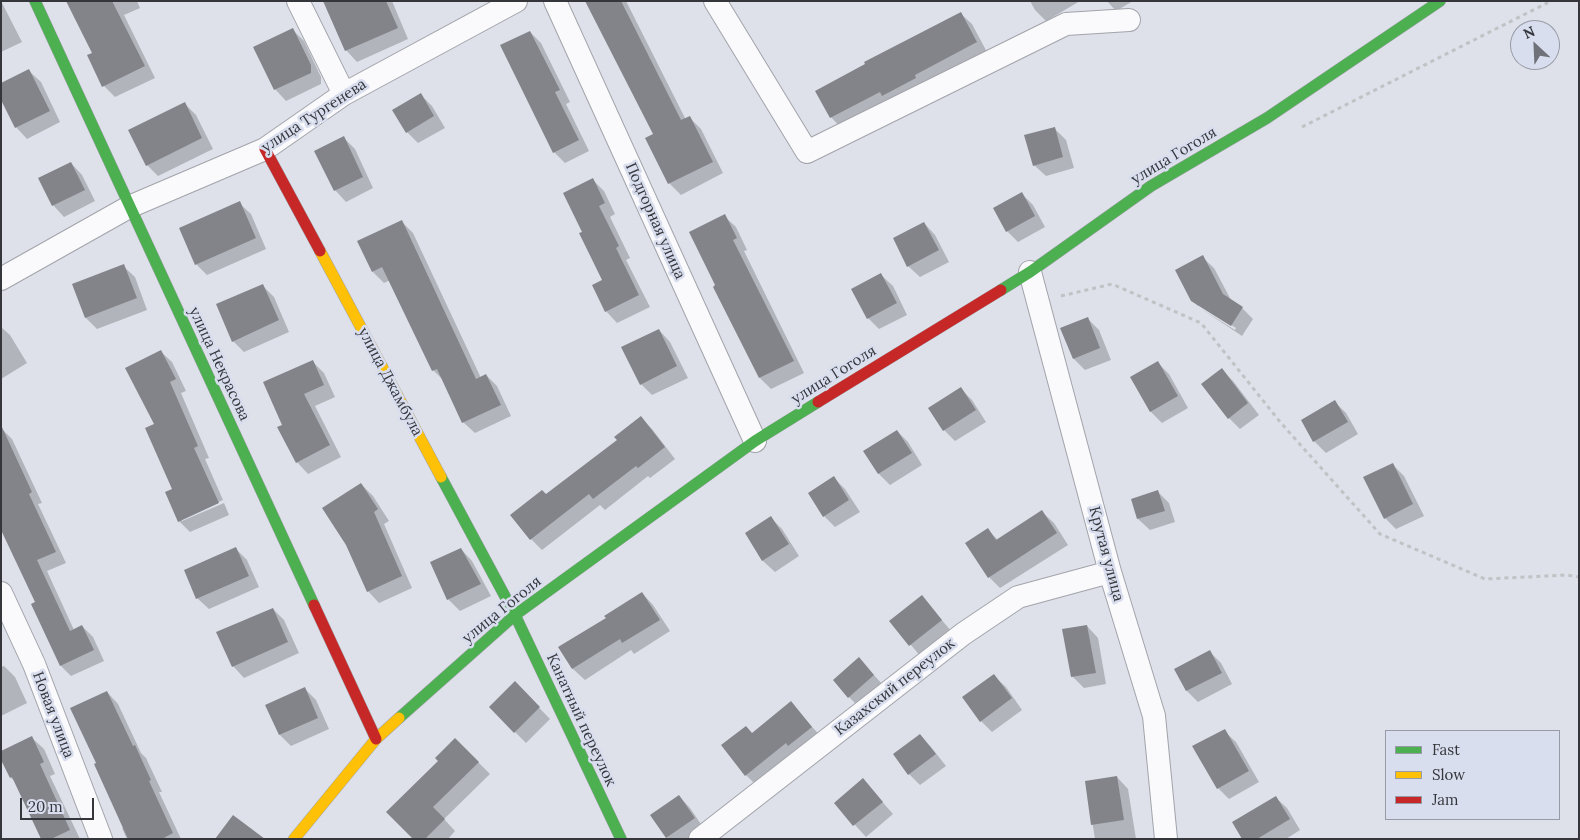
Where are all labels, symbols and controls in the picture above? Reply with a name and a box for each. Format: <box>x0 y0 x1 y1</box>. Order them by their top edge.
north arrow <box>1510 20 1560 70</box>
text: N <box>1520 22 1538 43</box>
street label: улица Тургенева <box>258 75 370 157</box>
street label: улица Гоголя <box>1128 123 1220 189</box>
street label: Подгорная улица <box>621 160 689 282</box>
street label: улица Некрасова <box>185 304 253 424</box>
street label: улица Джамбула <box>354 325 426 439</box>
street label: улица Гоголя <box>788 342 880 408</box>
street label: Крутая улица <box>1085 505 1127 603</box>
street label: улица Гоголя <box>459 573 545 647</box>
street label: Казахский переулок <box>831 635 959 739</box>
street label: Канатный переулок <box>542 651 620 789</box>
street label: Новая улица <box>28 669 78 761</box>
legend <box>1385 730 1560 820</box>
text: Fast <box>1432 740 1460 759</box>
text: Slow <box>1432 765 1465 784</box>
scale bar <box>22 788 96 820</box>
text: Jam <box>1432 790 1459 809</box>
text: 20 m <box>28 797 63 816</box>

